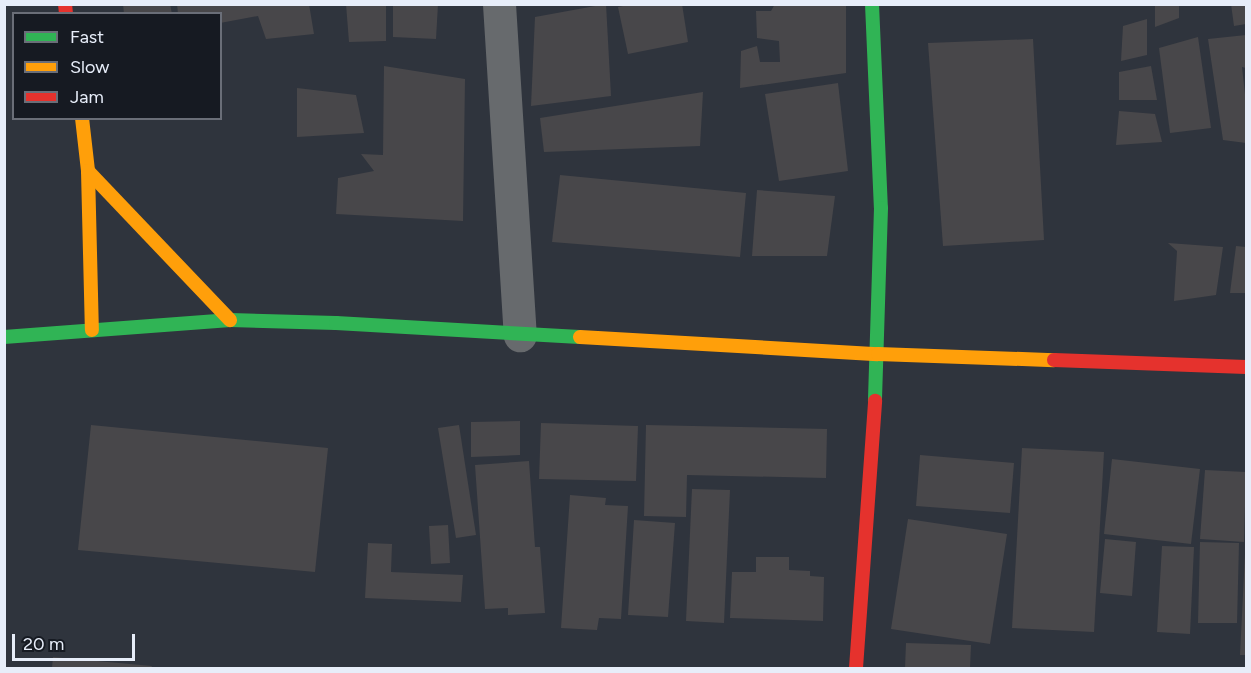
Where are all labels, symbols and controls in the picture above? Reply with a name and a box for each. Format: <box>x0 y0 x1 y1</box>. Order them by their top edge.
legend <box>12 12 222 120</box>
text: Fast <box>70 26 104 48</box>
text: Slow <box>70 56 109 78</box>
text: Jam <box>70 86 104 108</box>
scale bar <box>15 622 138 660</box>
text: 20 m <box>23 633 64 655</box>

